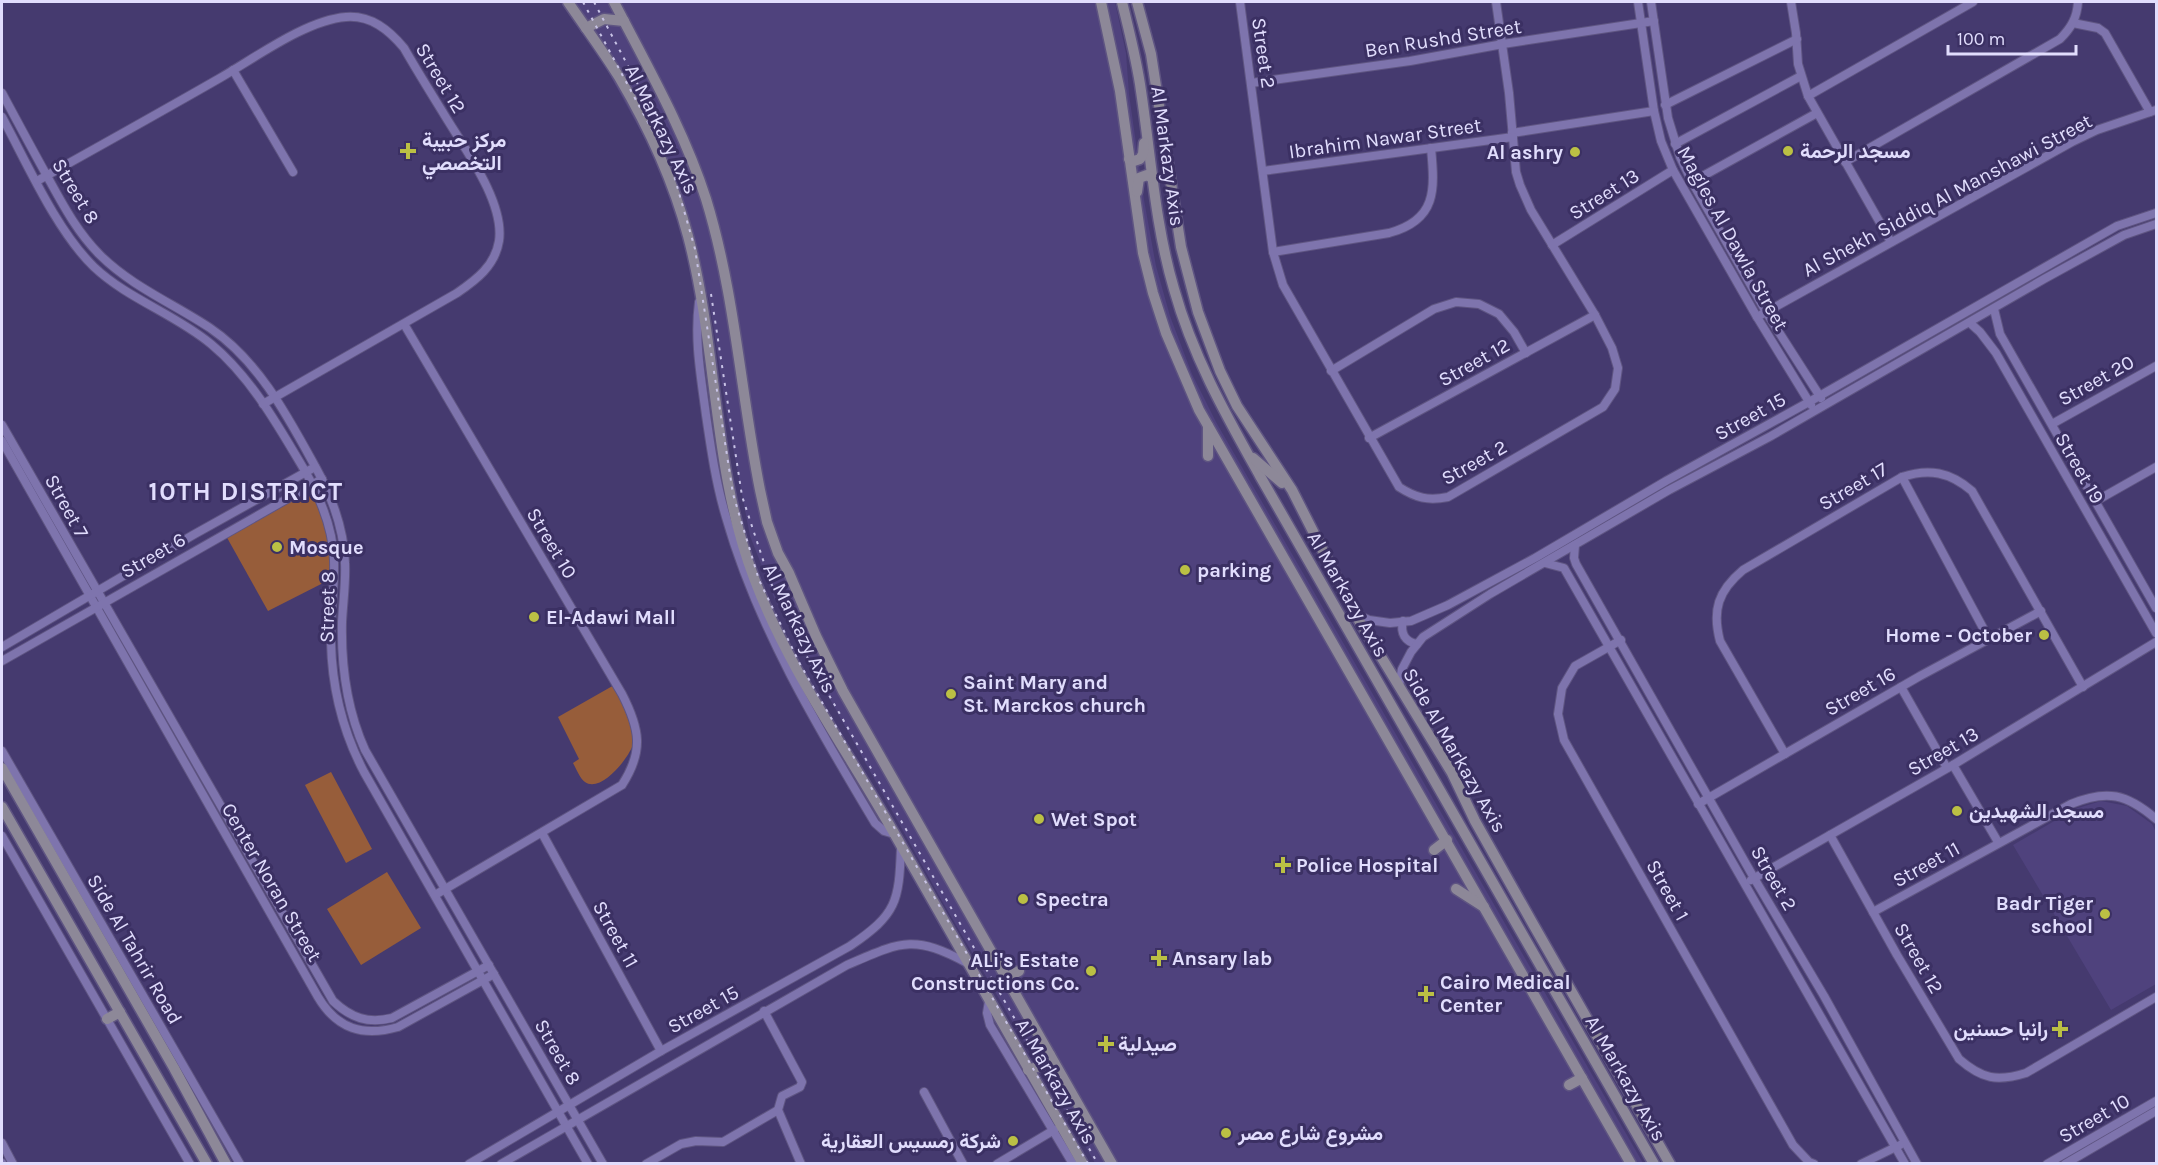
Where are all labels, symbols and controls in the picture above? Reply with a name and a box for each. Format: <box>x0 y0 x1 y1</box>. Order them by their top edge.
street label: Ben Rushd Street <box>1363 15 1523 62</box>
street label: Street 2 <box>1247 16 1280 90</box>
scale bar <box>1948 18 2076 56</box>
text: 100 m <box>1957 28 2005 50</box>
street label: Street 12 <box>411 39 470 118</box>
street label: Al Markazy Axis <box>620 61 703 198</box>
street label: Al Markazy Axis <box>1146 85 1189 228</box>
street label: Al Shekh Siddiq Al Manshawi Street <box>1799 109 2096 282</box>
street label: Ibrahim Nawar Street <box>1287 114 1483 163</box>
place label: مركز حبيبة التخصصي <box>422 129 506 180</box>
place label: مسجد الرحمة <box>1800 140 1911 164</box>
place label: Al ashry <box>1487 141 1563 164</box>
marker: مركز حبيبة التخصصي <box>399 142 417 160</box>
street label: Magles Al Dawla Street <box>1672 142 1793 335</box>
marker: مسجد الرحمة <box>1781 144 1795 158</box>
marker: Al ashry <box>1568 145 1582 159</box>
street label: Street 8 <box>47 154 104 228</box>
street label: Street 13 <box>1565 164 1643 225</box>
street label: Street 12 <box>1435 334 1514 391</box>
street label: Street 20 <box>2054 350 2138 411</box>
street label: Street 15 <box>1711 388 1790 445</box>
street label: Street 19 <box>2050 429 2109 508</box>
street label: Street 2 <box>1438 435 1511 490</box>
street label: Street 17 <box>1815 457 1892 515</box>
street label: Street 7 <box>40 470 94 543</box>
district label: 10TH DISTRICT <box>148 476 344 507</box>
street label: Street 10 <box>522 504 582 583</box>
street label: Al Markazy Axis <box>1302 527 1393 661</box>
street label: Street 6 <box>117 528 190 583</box>
place label: Mosque <box>289 536 364 559</box>
marker: Mosque <box>270 540 284 554</box>
place label: parking <box>1197 559 1272 582</box>
street label: Al Markazy Axis <box>758 560 841 697</box>
marker: parking <box>1178 563 1192 577</box>
street label: Street 8 <box>315 571 340 643</box>
place label: El-Adawi Mall <box>546 606 676 629</box>
marker: El-Adawi Mall <box>527 610 541 624</box>
place label: Home - October <box>1885 624 2032 647</box>
marker: Home - October <box>2037 628 2051 642</box>
street label: Street 16 <box>1821 662 1900 721</box>
street label: Side Al Markazy Axis <box>1398 664 1511 837</box>
place label: Saint Mary and St. Marckos church <box>963 671 1146 717</box>
marker: Saint Mary and St. Marckos church <box>944 687 958 701</box>
street label: Street 13 <box>1904 722 1983 781</box>
street label: Center Noran Street <box>217 799 326 966</box>
place label: مسجد الشهيدين <box>1969 800 2104 824</box>
marker: مسجد الشهيدين <box>1950 804 1964 818</box>
place label: Wet Spot <box>1051 808 1137 831</box>
marker: Wet Spot <box>1032 812 1046 826</box>
street label: Street 11 <box>1889 837 1964 892</box>
street label: Street 2 <box>1746 842 1801 915</box>
place label: Police Hospital <box>1296 854 1438 877</box>
marker: Police Hospital <box>1274 856 1292 874</box>
street label: Street 1 <box>1641 856 1694 925</box>
street label: Side Al Tahrir Road <box>82 870 187 1028</box>
place label: Spectra <box>1035 888 1109 911</box>
marker: Spectra <box>1016 892 1030 906</box>
place label: Badr Tiger school <box>1996 892 2093 938</box>
street label: Street 11 <box>588 897 643 972</box>
marker: Badr Tiger school <box>2098 907 2112 921</box>
street label: Street 12 <box>1889 919 1948 998</box>
place label: Ansary lab <box>1172 947 1272 970</box>
place label: ALi's Estate Constructions Co. <box>911 949 1079 995</box>
marker: Ansary lab <box>1150 949 1168 967</box>
marker: ALi's Estate Constructions Co. <box>1084 964 1098 978</box>
place label: Cairo Medical Center <box>1440 971 1570 1017</box>
street label: Street 15 <box>664 981 743 1038</box>
marker: Cairo Medical Center <box>1417 985 1435 1003</box>
street label: Al Markazy Axis <box>1580 1011 1671 1145</box>
street label: Al Markazy Axis <box>1010 1014 1101 1148</box>
street label: Street 8 <box>530 1015 586 1089</box>
place label: رانيا حسنين <box>1953 1018 2048 1042</box>
marker: رانيا حسنين <box>2053 1022 2067 1036</box>
place label: صيدلية <box>1118 1033 1177 1056</box>
marker: صيدلية <box>1099 1037 1113 1051</box>
street label: Street 10 <box>2055 1089 2134 1148</box>
place label: مشروع شارع مصر <box>1237 1122 1383 1147</box>
marker: مشروع شارع مصر <box>1219 1126 1233 1140</box>
place label: شركة رمسيس العقارية <box>821 1130 1001 1154</box>
marker: شركة رمسيس العقارية <box>1006 1134 1020 1148</box>

